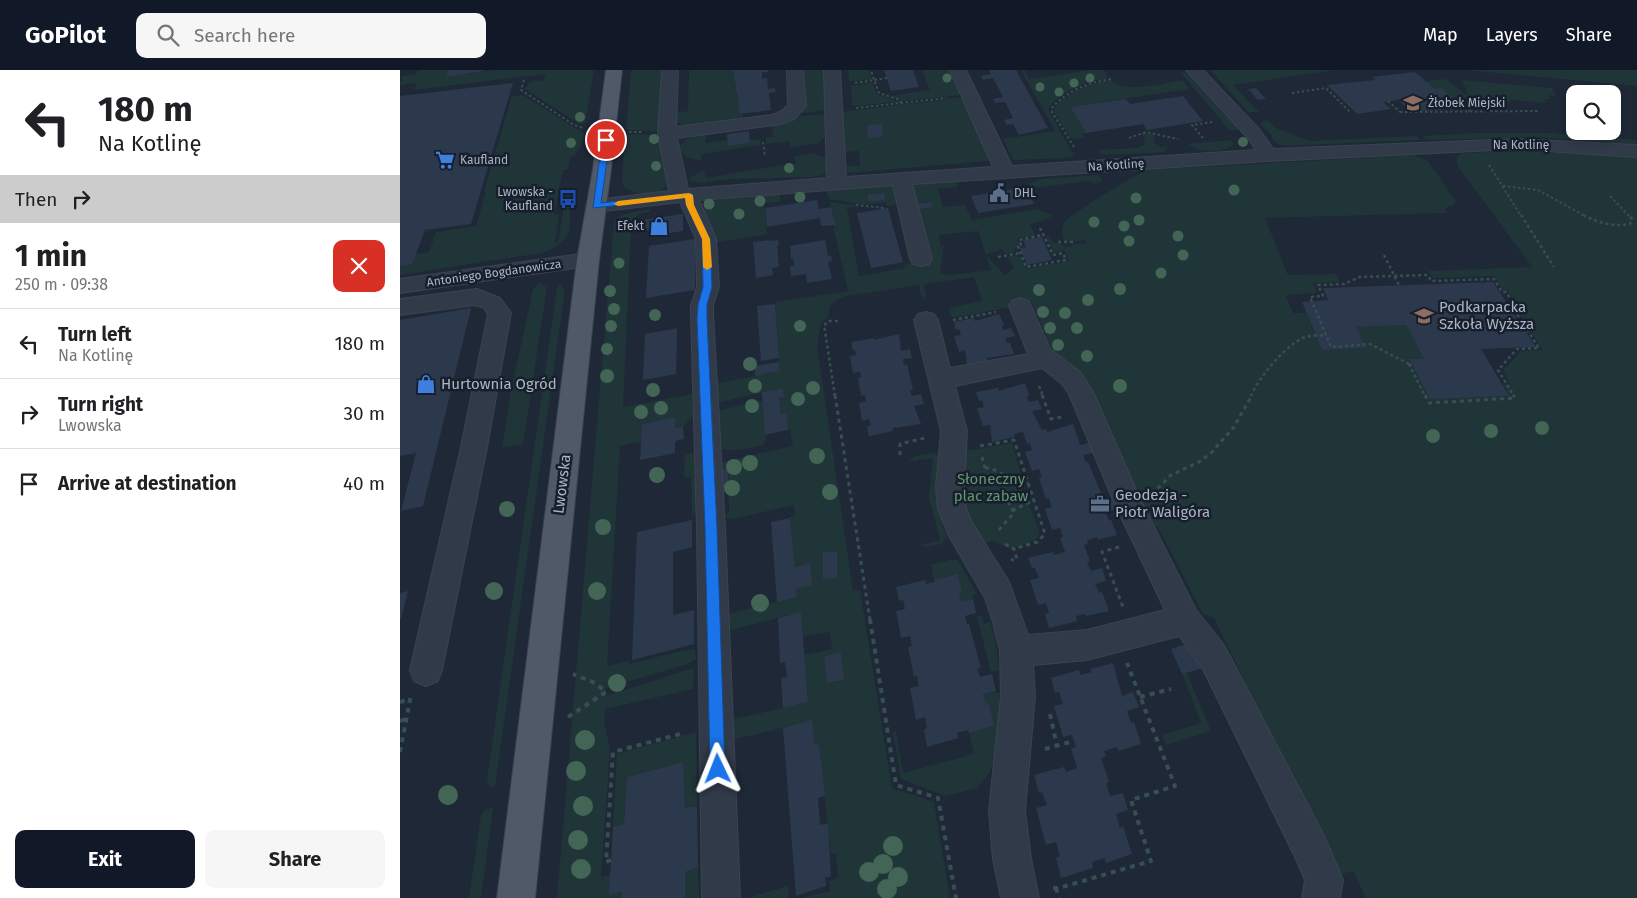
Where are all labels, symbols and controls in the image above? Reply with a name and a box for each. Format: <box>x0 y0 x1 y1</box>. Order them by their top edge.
search box <box>136 13 486 58</box>
text: GoPilot <box>25 21 106 49</box>
icon: search <box>154 21 182 49</box>
text: Search here <box>194 24 295 47</box>
text: Map <box>1423 24 1458 46</box>
text: Layers <box>1486 24 1538 46</box>
text: Share <box>1566 24 1612 46</box>
map controls <box>1566 85 1621 140</box>
button: search <box>1566 85 1621 140</box>
text: 180 m <box>98 88 193 130</box>
icon: left <box>15 90 80 155</box>
school or university icon: Żłobek Miejski <box>1402 92 1424 114</box>
place label: Żłobek Miejski <box>1428 95 1505 110</box>
pin <box>585 119 627 161</box>
icon: arrive <box>592 126 620 154</box>
text: Na Kotlinę <box>98 130 202 157</box>
street label: Na Kotlinę <box>1493 138 1549 152</box>
supermarket icon: Kaufland <box>434 149 456 171</box>
place label: Kaufland <box>460 153 508 167</box>
street label: Na Kotlinę <box>1087 156 1145 174</box>
public building icon: DHL <box>988 182 1010 204</box>
icon: right <box>67 185 95 213</box>
place label: Lwowska - Kaufland <box>497 185 553 213</box>
place label: DHL <box>1014 186 1036 200</box>
text: Then <box>15 188 57 211</box>
bus stop icon: Lwowska - Kaufland <box>557 188 579 210</box>
shop icon: Efekt <box>648 215 670 237</box>
place label: Efekt <box>617 219 645 233</box>
text: 1 min <box>15 238 87 274</box>
button: close <box>333 240 385 292</box>
street label: Antoniego Bogdanowicza <box>426 257 562 289</box>
text: 250 m · 09:38 <box>15 275 108 294</box>
place label: Podkarpacka Szkoła Wyższa <box>1439 298 1534 333</box>
school or university icon: Podkarpacka Szkoła Wyższa <box>1413 305 1435 327</box>
text: Turn left <box>58 323 132 346</box>
icon: left <box>15 330 43 358</box>
text: 180 m <box>334 332 385 355</box>
text: Na Kotlinę <box>58 346 133 365</box>
shop icon: Hurtownia Ogród <box>415 373 437 395</box>
place label: Hurtownia Ogród <box>441 375 557 393</box>
text: Turn right <box>58 393 143 416</box>
icon: right <box>15 400 43 428</box>
text: 30 m <box>344 402 385 425</box>
text: Lwowska <box>58 416 122 435</box>
street label: Lwowska <box>549 453 575 515</box>
icon: arrive <box>15 470 43 498</box>
park label: Słoneczny plac zabaw <box>954 470 1029 505</box>
text: Arrive at destination <box>58 472 237 495</box>
text: 40 m <box>343 472 385 495</box>
place label: Geodezja - Piotr Waligóra <box>1115 486 1210 521</box>
office icon: Geodezja - Piotr Waligóra <box>1089 493 1111 515</box>
position arrow <box>691 742 743 794</box>
button: Exit <box>15 830 195 888</box>
button: Share <box>205 830 385 888</box>

